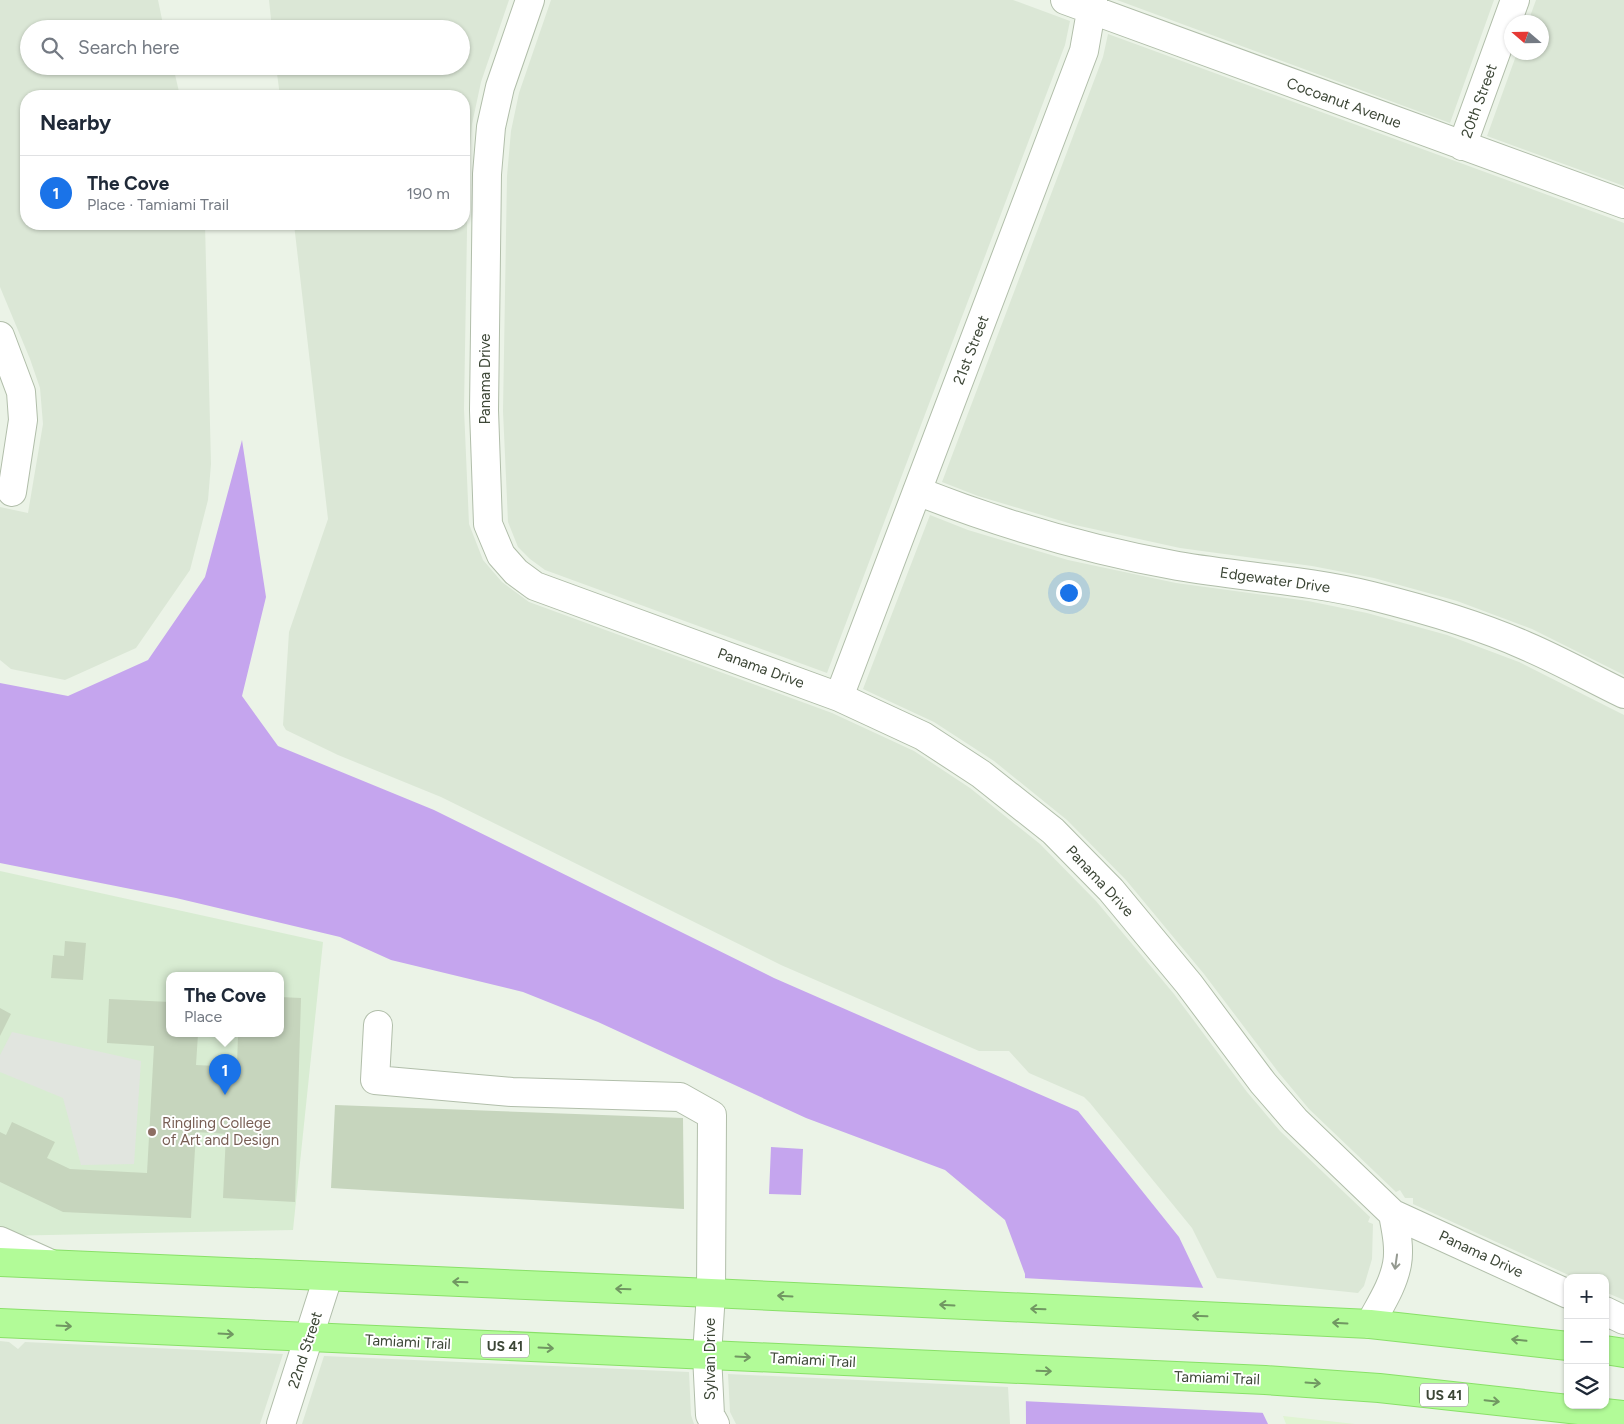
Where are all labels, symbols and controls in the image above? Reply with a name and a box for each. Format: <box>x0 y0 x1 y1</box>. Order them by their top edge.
north arrow <box>1504 15 1549 60</box>
search box <box>20 20 470 75</box>
icon: search <box>38 34 66 62</box>
text: Search here <box>78 36 180 59</box>
street label: 20th Street <box>1457 61 1501 141</box>
street label: Cocoanut Avenue <box>1284 74 1404 132</box>
text: Nearby <box>40 110 111 135</box>
text: The Cove <box>87 172 169 195</box>
text: 1 <box>53 184 59 203</box>
text: 190 m <box>407 184 450 203</box>
text: Place · Tamiami Trail <box>87 195 229 214</box>
street label: 21st Street <box>950 312 993 387</box>
street label: Panama Drive <box>476 333 494 425</box>
street label: Edgewater Drive <box>1219 563 1331 597</box>
your location <box>1056 580 1082 606</box>
street label: Panama Drive <box>715 644 807 692</box>
street label: Panama Drive <box>1062 842 1138 920</box>
popup <box>166 972 284 1037</box>
text: The Cove <box>184 984 266 1007</box>
text: Place <box>184 1007 222 1026</box>
pin: 1 <box>209 1054 241 1095</box>
place label: Ringling College of Art and Design <box>162 1114 279 1149</box>
marker: Ringling College of Art and Design <box>146 1126 158 1138</box>
street label: Panama Drive <box>1436 1227 1526 1281</box>
one-way arrow <box>1391 1254 1401 1270</box>
map controls <box>1564 1274 1609 1409</box>
button: + <box>1564 1274 1609 1319</box>
one-way arrow <box>453 1278 469 1287</box>
one-way arrow <box>615 1284 631 1294</box>
one-way arrow <box>777 1292 793 1301</box>
one-way arrow <box>940 1300 956 1309</box>
one-way arrow <box>1030 1304 1046 1313</box>
street label: 22nd Street <box>284 1309 326 1391</box>
one-way arrow <box>1193 1311 1209 1320</box>
street label: Sylvan Drive <box>701 1318 719 1400</box>
one-way arrow <box>1332 1318 1348 1327</box>
button: − <box>1564 1319 1609 1364</box>
one-way arrow <box>56 1321 72 1331</box>
one-way arrow <box>218 1329 234 1338</box>
street label: Tamiami Trail <box>365 1331 451 1353</box>
road number: US 41 <box>481 1334 529 1358</box>
one-way arrow <box>1512 1335 1528 1345</box>
one-way arrow <box>538 1343 554 1353</box>
street label: Tamiami Trail <box>770 1349 856 1371</box>
one-way arrow <box>735 1352 751 1361</box>
button: layers <box>1564 1364 1609 1409</box>
one-way arrow <box>1036 1366 1052 1375</box>
street label: Tamiami Trail <box>1174 1368 1260 1388</box>
one-way arrow <box>1305 1379 1321 1388</box>
road number: US 41 <box>1420 1384 1468 1406</box>
one-way arrow <box>1484 1396 1500 1405</box>

